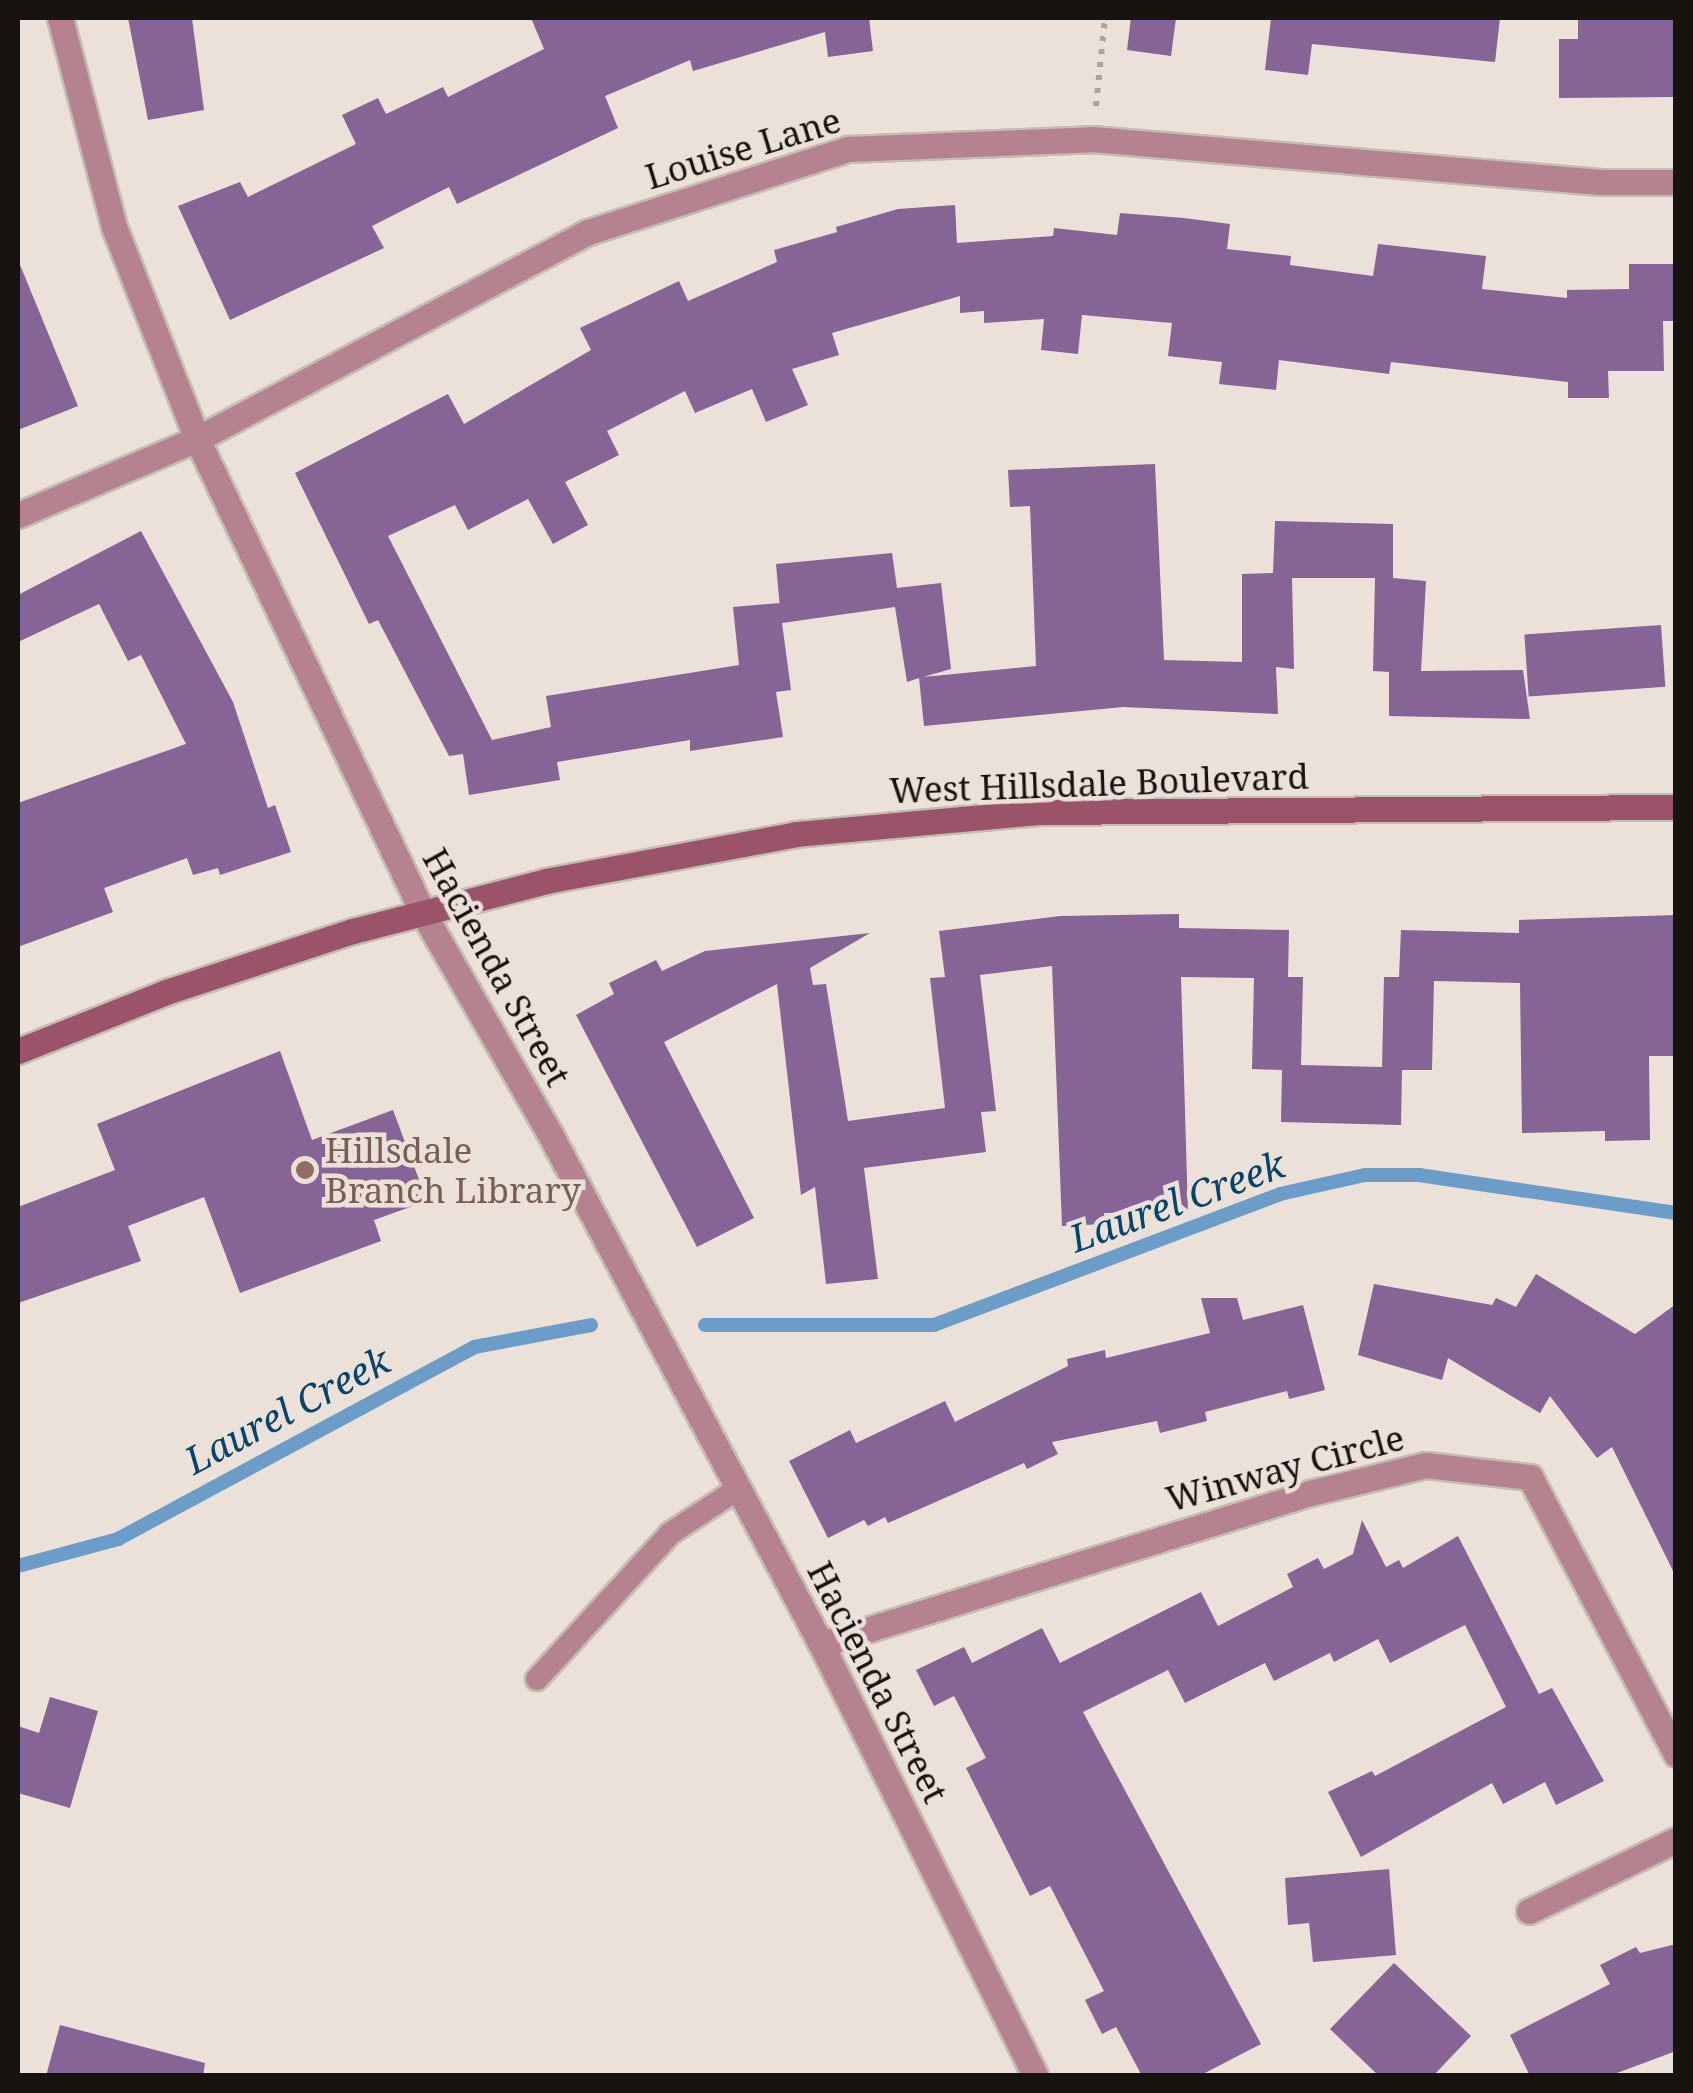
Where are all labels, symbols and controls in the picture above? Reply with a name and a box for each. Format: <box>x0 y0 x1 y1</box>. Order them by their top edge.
street label: Louise Lane <box>640 98 846 198</box>
street label: West Hillsdale Boulevard <box>889 755 1309 811</box>
street label: Hacienda Street <box>414 841 580 1093</box>
place label: Hillsdale Branch Library <box>325 1129 581 1211</box>
water label: Laurel Creek <box>1063 1141 1291 1261</box>
marker: Hillsdale Branch Library <box>294 1159 316 1181</box>
water label: Laurel Creek <box>177 1337 397 1483</box>
street label: Winway Circle <box>1162 1416 1408 1520</box>
street label: Hacienda Street <box>799 1554 957 1810</box>

